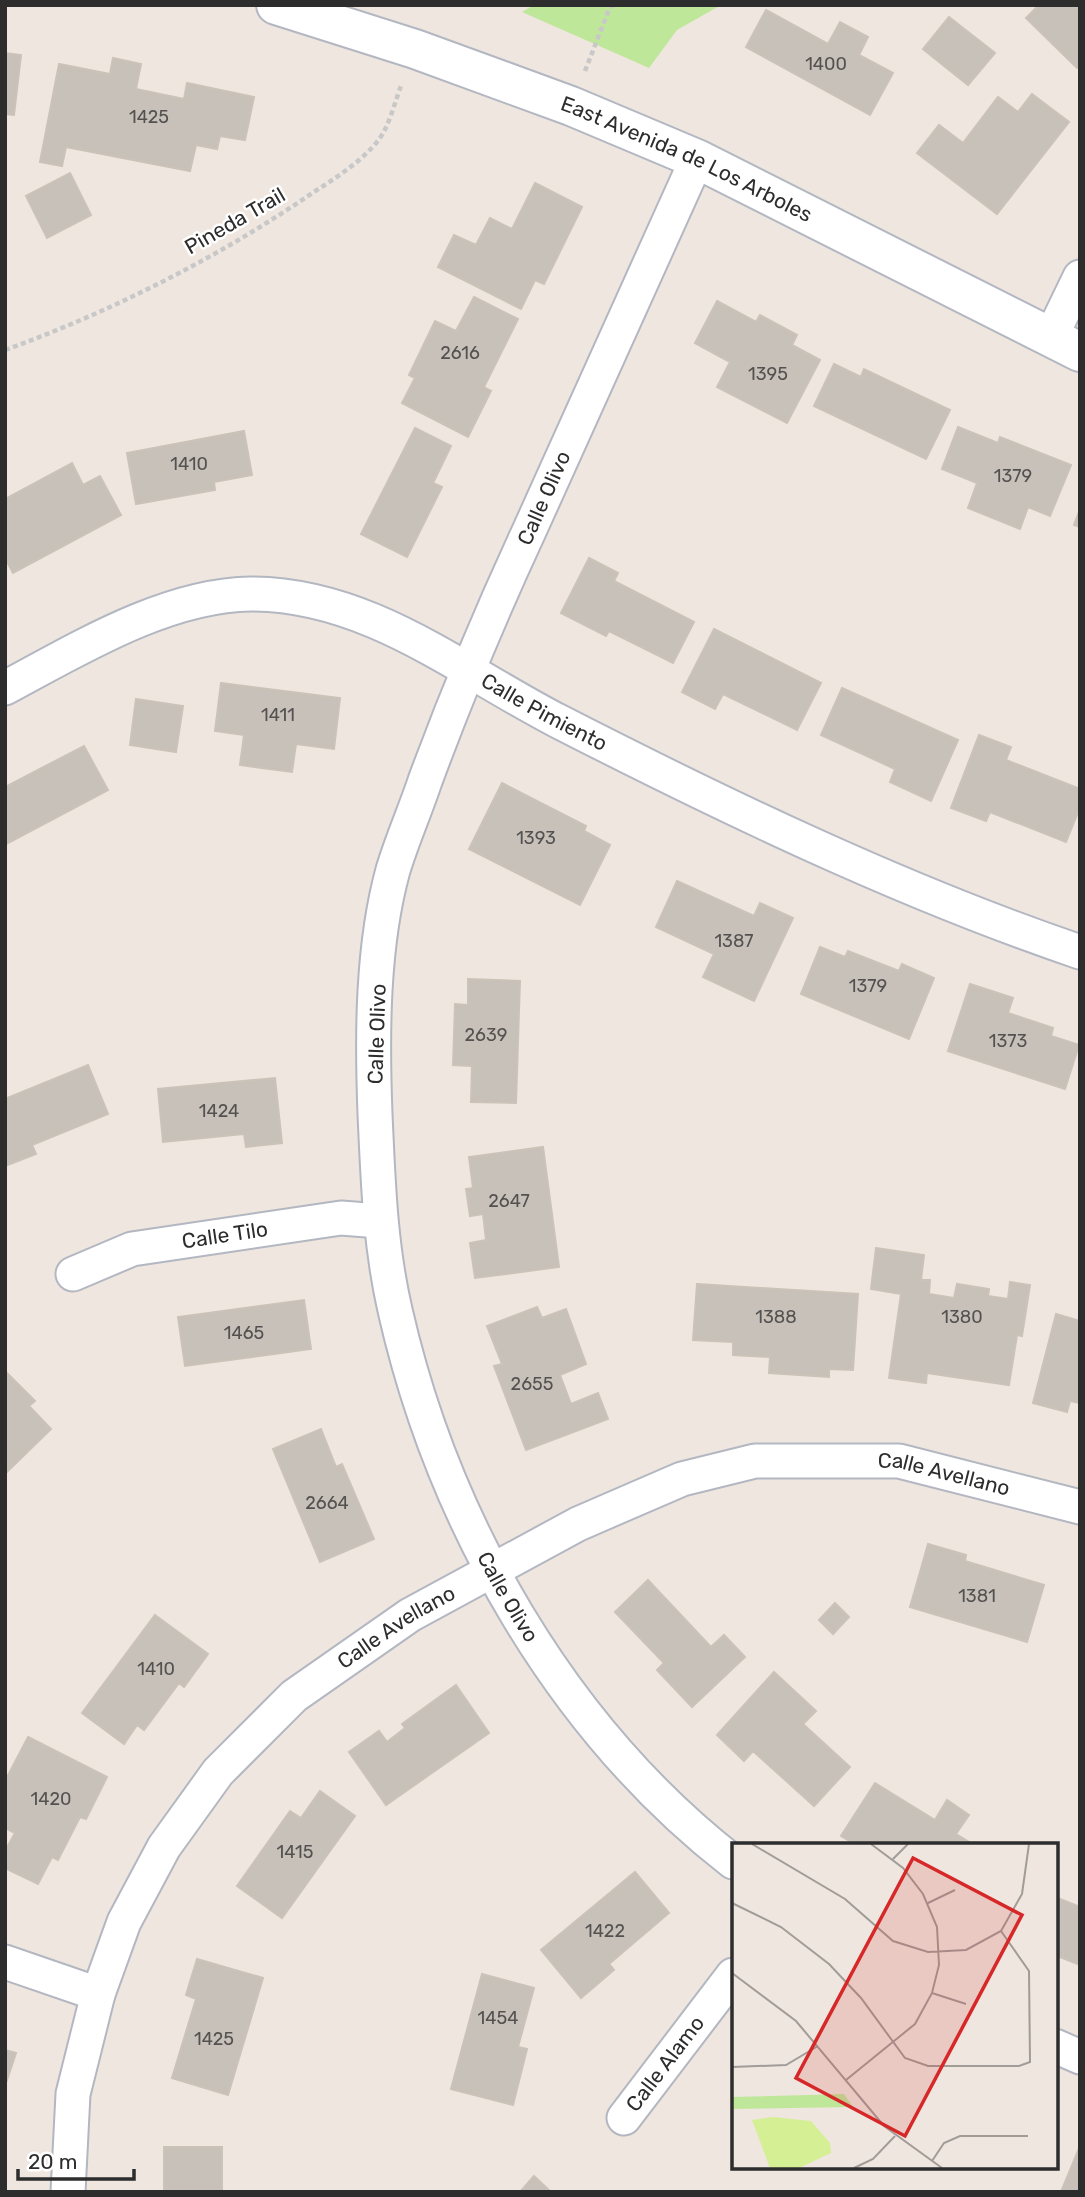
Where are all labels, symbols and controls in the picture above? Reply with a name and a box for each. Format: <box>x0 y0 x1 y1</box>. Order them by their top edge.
house number: 1400 <box>805 53 847 75</box>
street label: East Avenida de Los Arboles <box>558 90 817 227</box>
house number: 1425 <box>129 106 169 128</box>
street label: Pineda Trail <box>180 182 289 259</box>
house number: 2616 <box>440 342 480 364</box>
house number: 1395 <box>748 363 788 385</box>
street label: Calle Olivo <box>512 447 575 549</box>
house number: 1410 <box>170 453 208 475</box>
house number: 1379 <box>994 465 1032 487</box>
street label: Calle Pimiento <box>477 667 612 756</box>
house number: 1411 <box>261 704 295 726</box>
house number: 1393 <box>516 827 556 849</box>
house number: 1387 <box>714 930 754 952</box>
house number: 1379 <box>849 975 887 997</box>
street label: Calle Olivo <box>362 983 391 1085</box>
house number: 2639 <box>465 1024 507 1046</box>
house number: 1373 <box>989 1030 1027 1052</box>
house number: 1424 <box>199 1100 239 1122</box>
house number: 2647 <box>488 1190 530 1212</box>
street label: Calle Tilo <box>180 1216 269 1253</box>
house number: 1388 <box>755 1306 797 1328</box>
house number: 1380 <box>941 1306 983 1328</box>
house number: 1465 <box>224 1322 264 1344</box>
house number: 2655 <box>511 1373 553 1395</box>
street label: Calle Avellano <box>878 1448 1013 1501</box>
house number: 2664 <box>305 1492 349 1514</box>
street label: Calle Olivo <box>472 1547 544 1647</box>
street label: Calle Avellano <box>332 1580 459 1674</box>
house number: 1381 <box>958 1585 996 1607</box>
house number: 1410 <box>137 1658 175 1680</box>
house number: 1420 <box>31 1788 71 1810</box>
house number: 1415 <box>277 1841 313 1863</box>
inset map <box>732 1843 1057 2169</box>
house number: 1422 <box>585 1920 625 1942</box>
house number: 1454 <box>478 2007 518 2029</box>
street label: Calle Alamo <box>620 2011 709 2116</box>
house number: 1425 <box>194 2028 234 2050</box>
scale bar <box>18 2138 133 2182</box>
text: 20 m <box>28 2149 77 2174</box>

